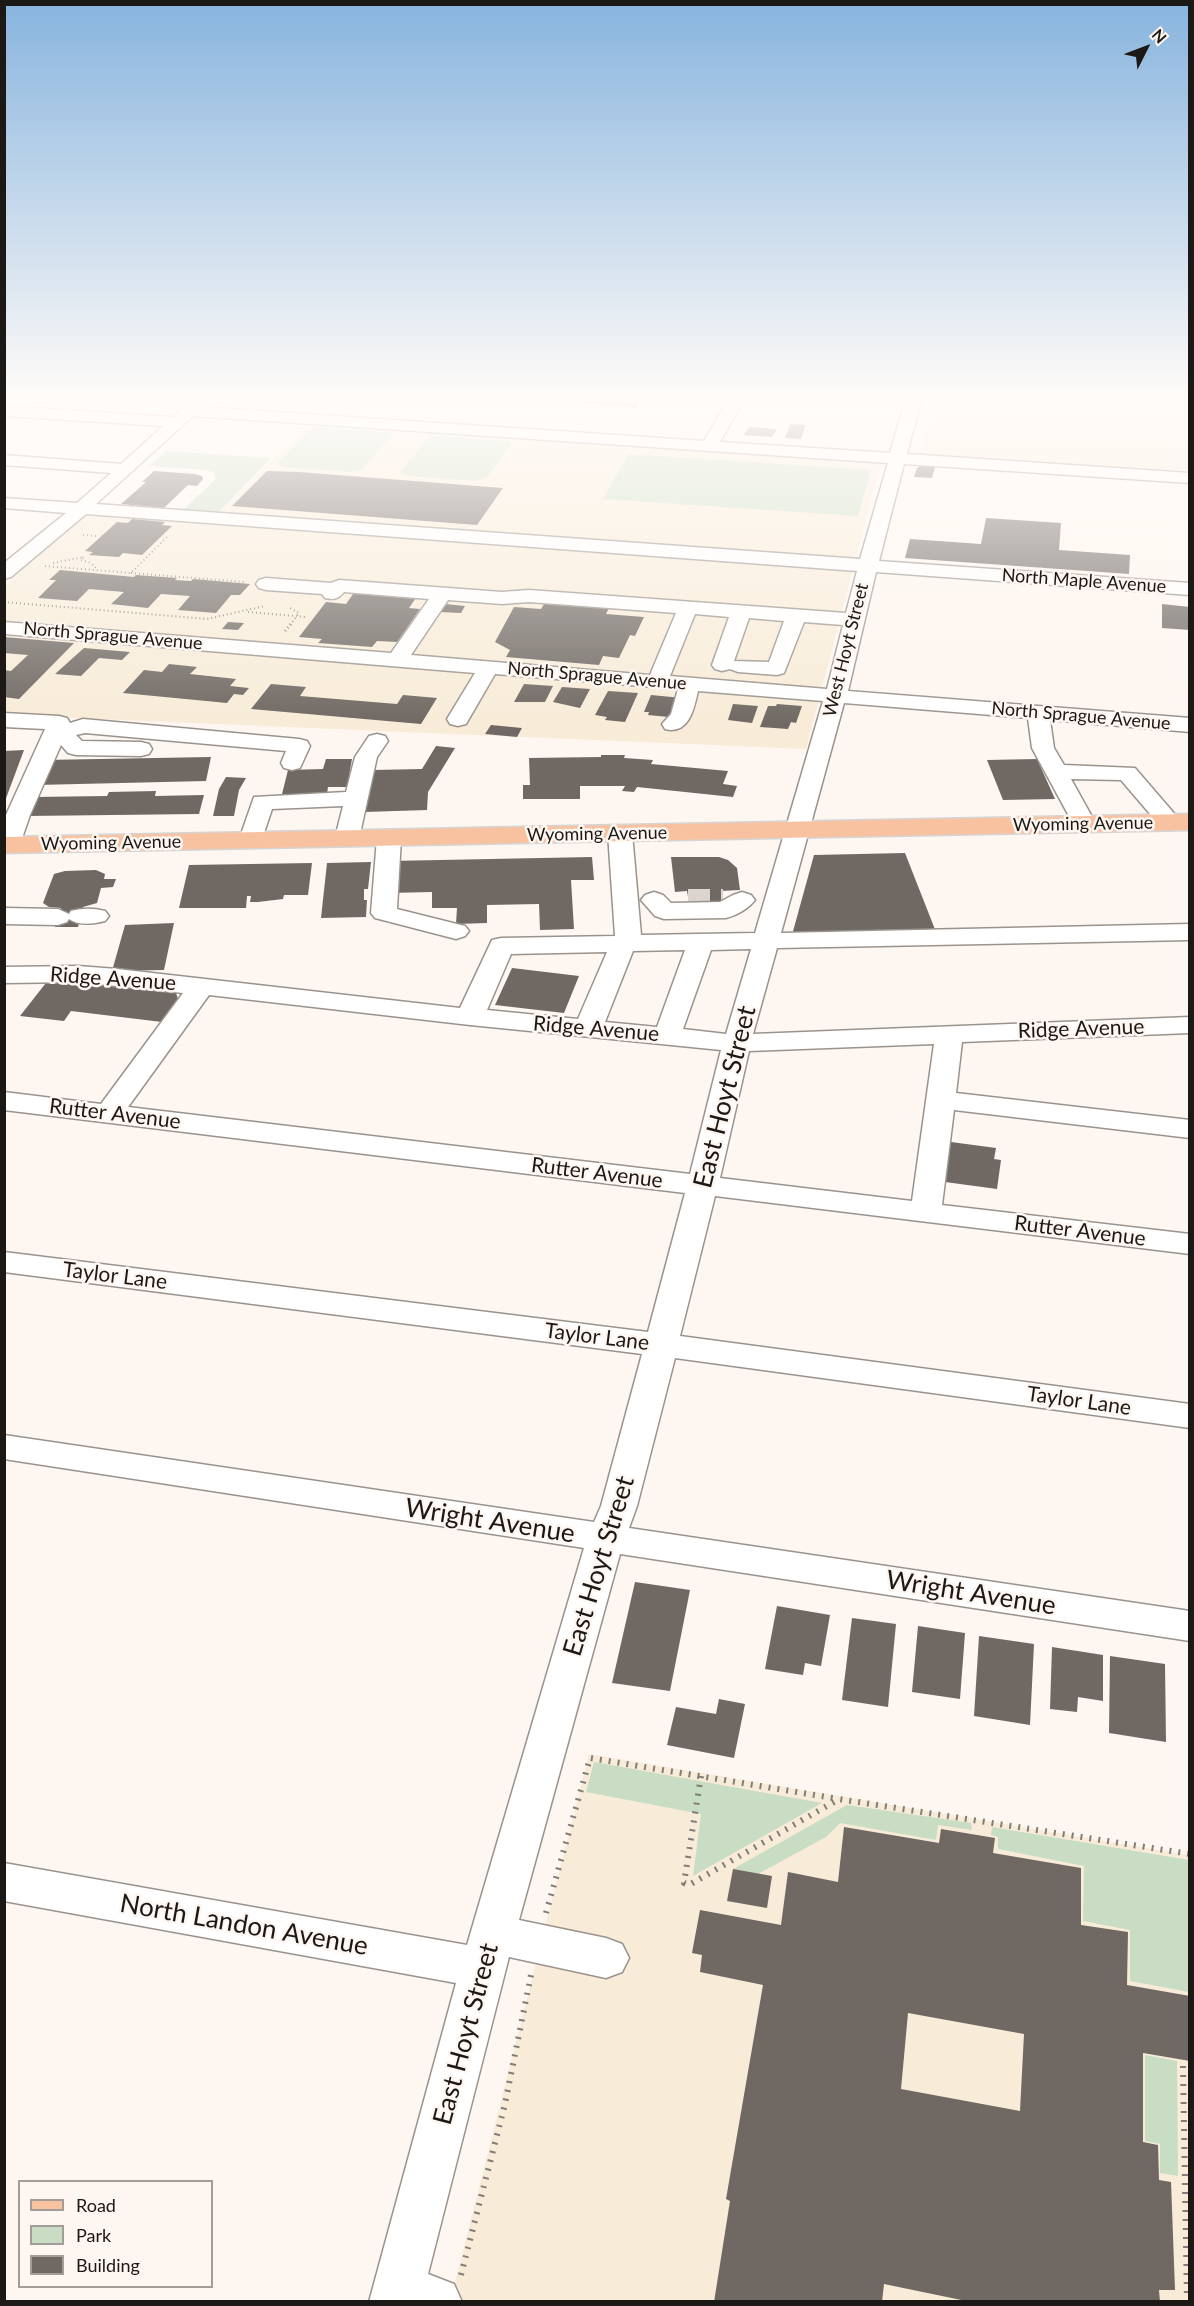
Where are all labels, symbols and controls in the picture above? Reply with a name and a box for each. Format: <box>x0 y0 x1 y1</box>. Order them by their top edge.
north arrow <box>1116 18 1176 78</box>
text: N <box>1149 25 1171 47</box>
street label: North Maple Avenue <box>1001 564 1167 598</box>
street label: West Hoyt Street <box>819 581 873 719</box>
street label: North Sprague Avenue <box>23 617 203 655</box>
street label: North Sprague Avenue <box>507 657 687 695</box>
street label: North Sprague Avenue <box>991 697 1171 735</box>
street label: Wyoming Avenue <box>1013 812 1153 836</box>
street label: Wyoming Avenue <box>527 822 667 846</box>
street label: Wyoming Avenue <box>41 831 181 855</box>
street label: Ridge Avenue <box>49 962 177 996</box>
street label: East Hoyt Street <box>687 1003 763 1191</box>
street label: Ridge Avenue <box>532 1011 660 1047</box>
street label: Ridge Avenue <box>1017 1014 1145 1044</box>
street label: Rutter Avenue <box>48 1093 182 1135</box>
street label: Rutter Avenue <box>530 1152 664 1194</box>
street label: Rutter Avenue <box>1013 1210 1147 1252</box>
street label: Taylor Lane <box>61 1257 169 1295</box>
street label: Taylor Lane <box>543 1318 651 1356</box>
street label: Taylor Lane <box>1025 1381 1133 1421</box>
street label: East Hoyt Street <box>557 1472 641 1660</box>
street label: Wright Avenue <box>403 1492 577 1550</box>
street label: Wright Avenue <box>884 1564 1058 1622</box>
street label: North Landon Avenue <box>117 1888 371 1962</box>
street label: East Hoyt Street <box>427 1940 505 2128</box>
legend <box>18 2180 213 2288</box>
text: Road <box>76 2194 116 2216</box>
text: Park <box>76 2224 111 2246</box>
text: Building <box>76 2254 140 2276</box>

